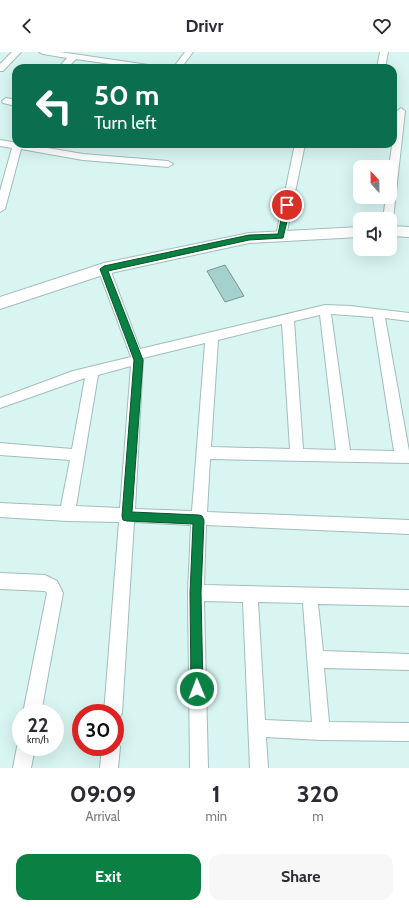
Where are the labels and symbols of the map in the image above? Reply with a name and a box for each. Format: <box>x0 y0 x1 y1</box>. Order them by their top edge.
north arrow <box>353 160 397 204</box>
pin <box>270 188 304 222</box>
position arrow <box>176 668 218 710</box>
speed limit sign: 30 <box>72 704 124 756</box>

